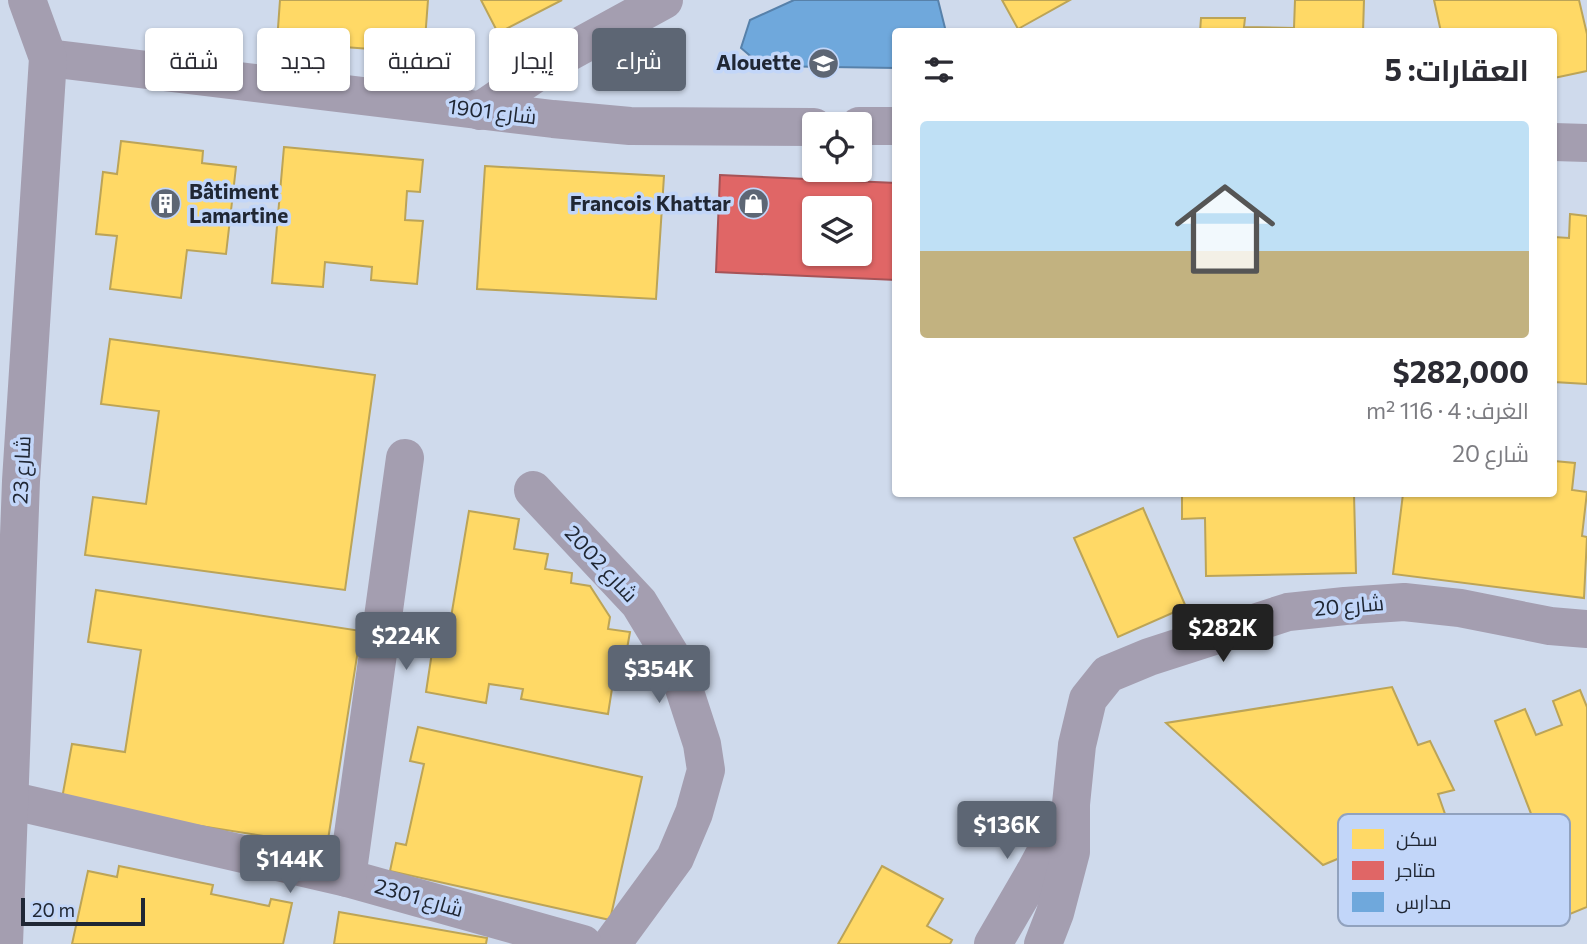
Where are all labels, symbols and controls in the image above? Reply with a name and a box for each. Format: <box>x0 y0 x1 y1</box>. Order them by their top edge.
chip: شقة <box>145 28 243 91</box>
chip: جديد <box>257 28 350 91</box>
chip: تصفية <box>364 28 475 91</box>
chip: إيجار <box>489 28 578 91</box>
chip: شراء <box>592 28 686 91</box>
school or university icon: Alouette <box>807 46 841 80</box>
place label: Alouette <box>716 49 801 74</box>
text: العقارات: 5 <box>1385 50 1529 87</box>
icon: filters <box>920 51 958 89</box>
street label: شارع 1901 <box>446 93 538 131</box>
map controls <box>802 112 872 266</box>
button: locate <box>802 112 872 182</box>
icon: home <box>1162 166 1288 292</box>
place label: Bâtiment Lamartine <box>189 178 288 227</box>
building icon: Bâtiment Lamartine <box>149 187 183 221</box>
shop icon: Francois Khattar <box>737 187 771 221</box>
place label: Francois Khattar <box>570 190 731 215</box>
button: layers <box>802 196 872 266</box>
text: $282,000 <box>1393 352 1529 389</box>
text: الغرف: 4 · 116 m² <box>1366 396 1529 424</box>
street label: شارع 23 <box>6 435 38 505</box>
text: شارع 20 <box>1452 439 1529 467</box>
street label: شارع 2002 <box>558 520 644 608</box>
street label: شارع 20 <box>1313 589 1385 623</box>
pin: $282K <box>1174 604 1272 664</box>
pin: $224K <box>357 612 455 672</box>
text: $282K <box>1188 613 1258 641</box>
text: $224K <box>371 621 441 649</box>
pin: $354K <box>610 646 708 705</box>
text: $354K <box>624 654 694 682</box>
pin: $136K <box>958 802 1056 861</box>
text: $136K <box>973 810 1041 838</box>
legend <box>1338 814 1570 926</box>
text: سكن <box>1396 827 1438 851</box>
pin: $144K <box>241 836 339 895</box>
text: $144K <box>256 844 324 872</box>
text: متاجر <box>1395 858 1436 882</box>
street label: شارع 2301 <box>371 872 467 924</box>
text: مدارس <box>1396 890 1451 914</box>
scale bar <box>21 895 145 927</box>
text: 20 m <box>32 898 75 921</box>

